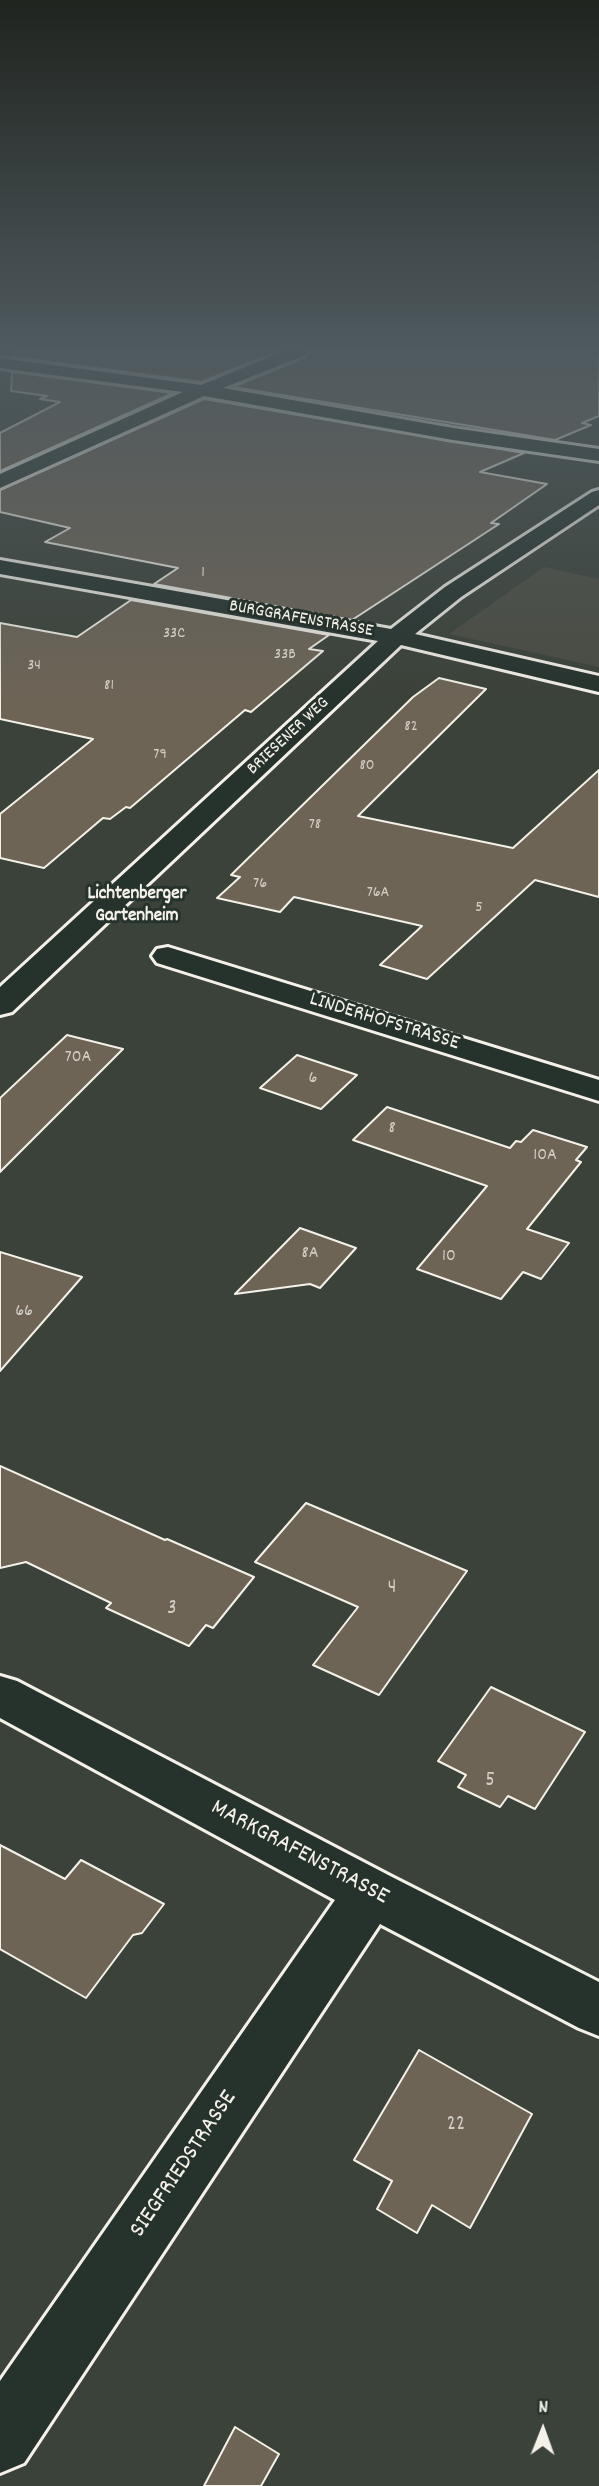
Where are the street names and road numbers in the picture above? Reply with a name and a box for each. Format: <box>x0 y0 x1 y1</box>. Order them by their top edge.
street label: BURGGRAFENSTRASSE <box>227 597 375 643</box>
street label: BRIESENER WEG <box>243 693 335 781</box>
street label: LINDERHOFSTRASSE <box>306 988 462 1058</box>
street label: MARKGRAFENSTRASSE <box>205 1795 393 1913</box>
street label: SIEGFRIEDSTRASSE <box>125 2086 245 2244</box>

